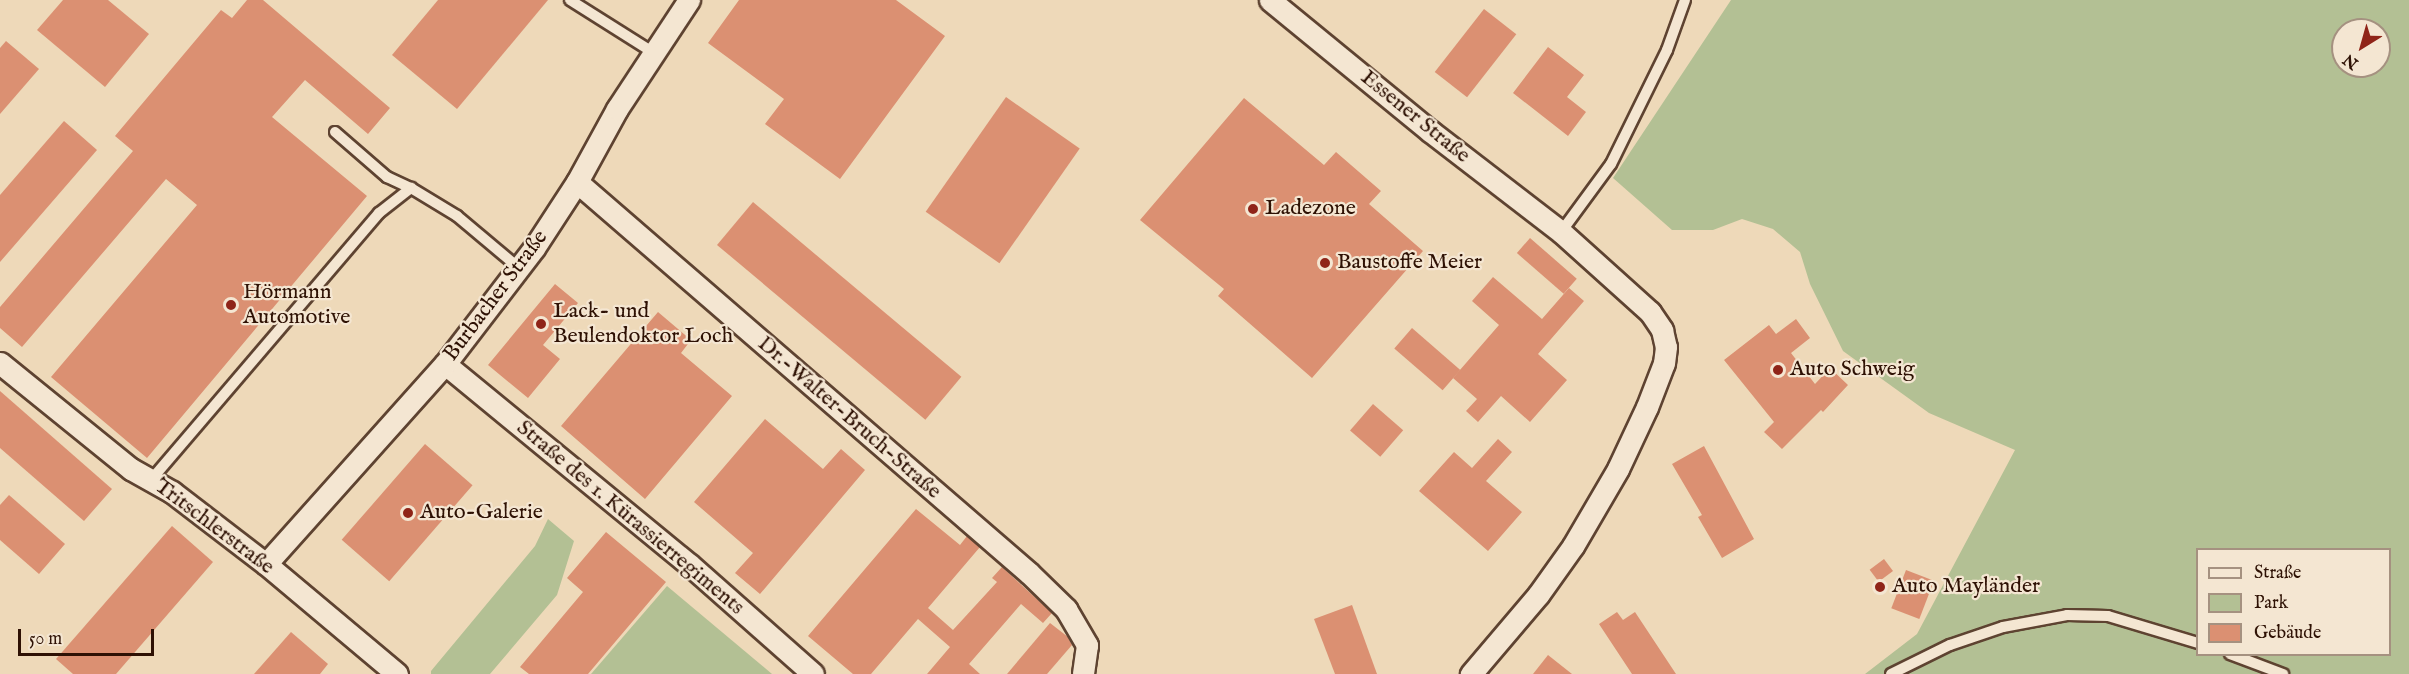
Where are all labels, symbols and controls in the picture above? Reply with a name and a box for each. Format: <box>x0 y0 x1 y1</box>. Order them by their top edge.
north arrow <box>2331 18 2391 78</box>
text: N <box>2340 49 2363 73</box>
street label: Essener Straße <box>1355 65 1475 169</box>
place label: Ladezone <box>1265 196 1356 222</box>
marker: Ladezone <box>1246 202 1260 216</box>
street label: Burbacher Straße <box>438 225 554 367</box>
place label: Baustoffe Meier <box>1337 250 1482 276</box>
marker: Baustoffe Meier <box>1318 256 1332 270</box>
place label: Hörmann Automotive <box>243 279 350 330</box>
marker: Hörmann Automotive <box>224 298 238 312</box>
place label: Lack- und Beulendoktor Loch <box>553 298 733 350</box>
marker: Lack- und Beulendoktor Loch <box>534 317 548 331</box>
street label: Dr.-Walter-Bruch-Straße <box>752 331 946 505</box>
place label: Auto Schweig <box>1790 357 1915 383</box>
marker: Auto Schweig <box>1771 363 1785 377</box>
street label: Straße des 1. Kürassierregiments <box>511 415 749 621</box>
street label: Tritschlerstraße <box>149 473 279 581</box>
place label: Auto-Galerie <box>420 500 543 526</box>
marker: Auto-Galerie <box>401 506 415 520</box>
legend <box>2196 548 2391 656</box>
text: Straße <box>2254 562 2301 585</box>
place label: Auto Mayländer <box>1892 574 2040 600</box>
marker: Auto Mayländer <box>1873 580 1887 594</box>
text: Park <box>2254 592 2288 615</box>
scale bar <box>21 617 158 655</box>
text: Gebäude <box>2254 622 2321 645</box>
text: 50 m <box>29 628 62 651</box>

